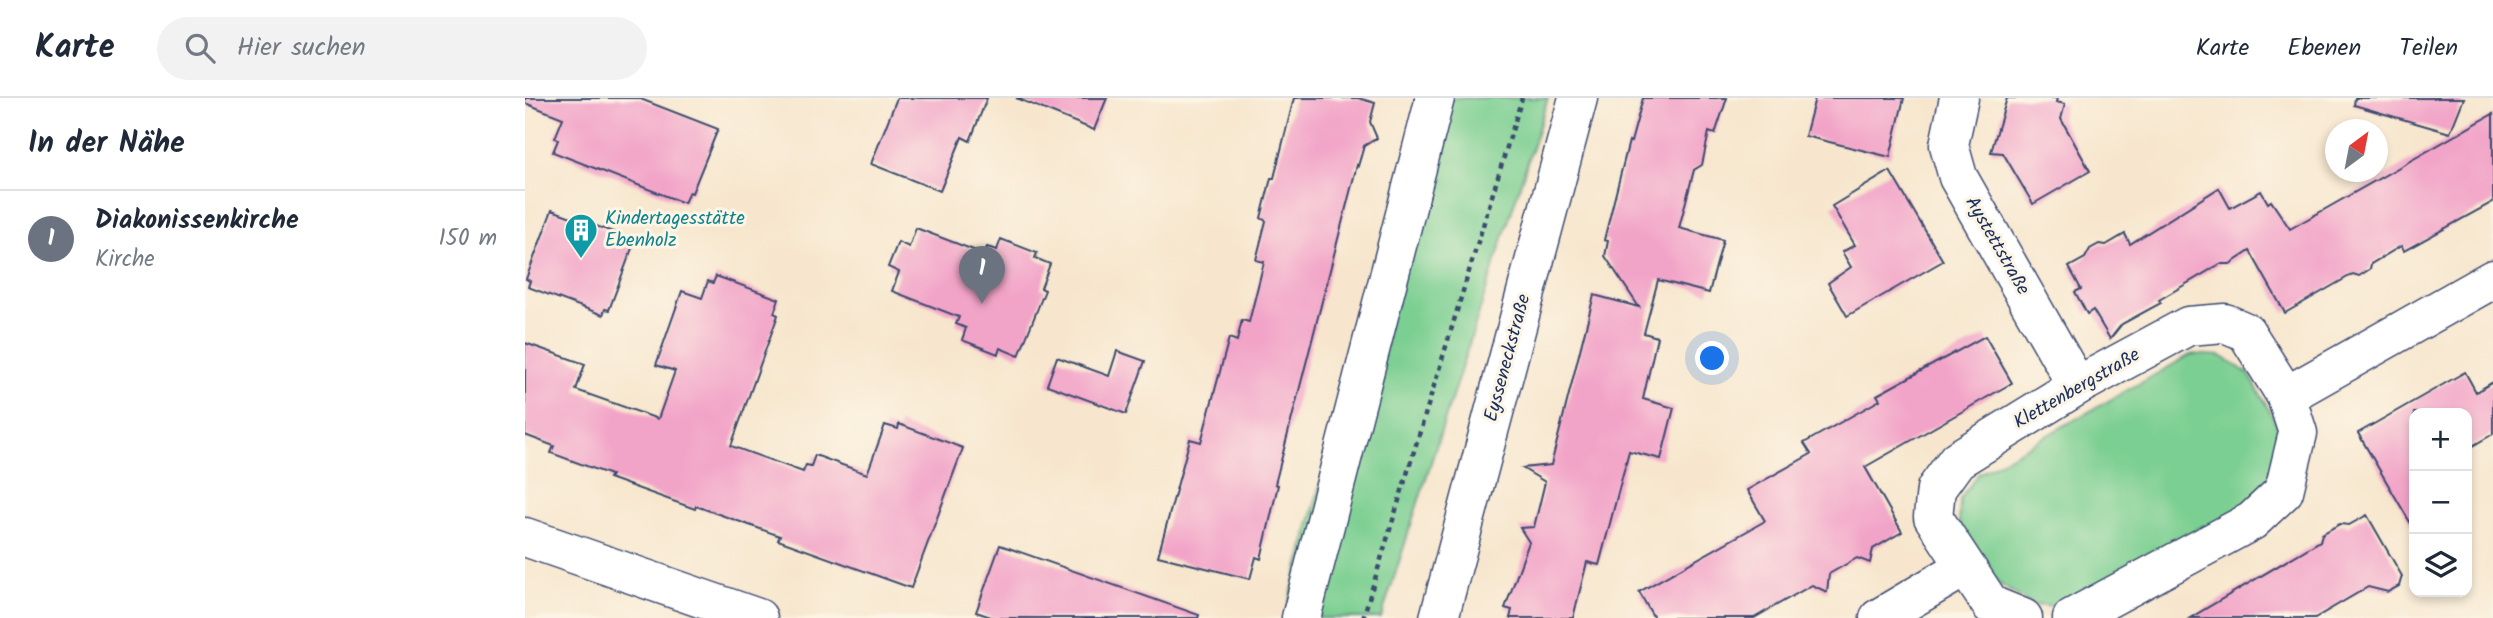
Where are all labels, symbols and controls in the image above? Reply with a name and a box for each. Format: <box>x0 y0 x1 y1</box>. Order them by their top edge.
search box <box>157 17 647 80</box>
text: Karte <box>35 22 115 75</box>
text: Hier suchen <box>237 27 366 69</box>
icon: search <box>181 29 219 67</box>
text: Karte <box>2196 29 2249 68</box>
text: Ebenen <box>2287 29 2361 68</box>
text: Teilen <box>2399 29 2458 68</box>
north arrow <box>2325 119 2388 182</box>
text: In der Nähe <box>28 120 185 168</box>
street label: Aystettstraße <box>1957 191 2038 301</box>
text: Diakonissenkirche <box>95 200 299 242</box>
place label: Kindertagesstätte Ebenholz <box>605 204 745 256</box>
building icon: Kindertagesstätte Ebenholz <box>562 211 600 260</box>
text: 1 <box>48 221 54 257</box>
text: 150 m <box>438 221 497 257</box>
text: Kirche <box>95 242 155 278</box>
pin: 1 <box>959 246 1005 304</box>
street label: Eysseneckstraße <box>1477 290 1540 425</box>
street label: Klettenbergstraße <box>2008 340 2146 437</box>
your location <box>1695 341 1729 375</box>
map controls <box>2409 408 2472 597</box>
button: + <box>2409 408 2472 471</box>
button: − <box>2409 471 2472 534</box>
button: layers <box>2409 534 2472 597</box>

